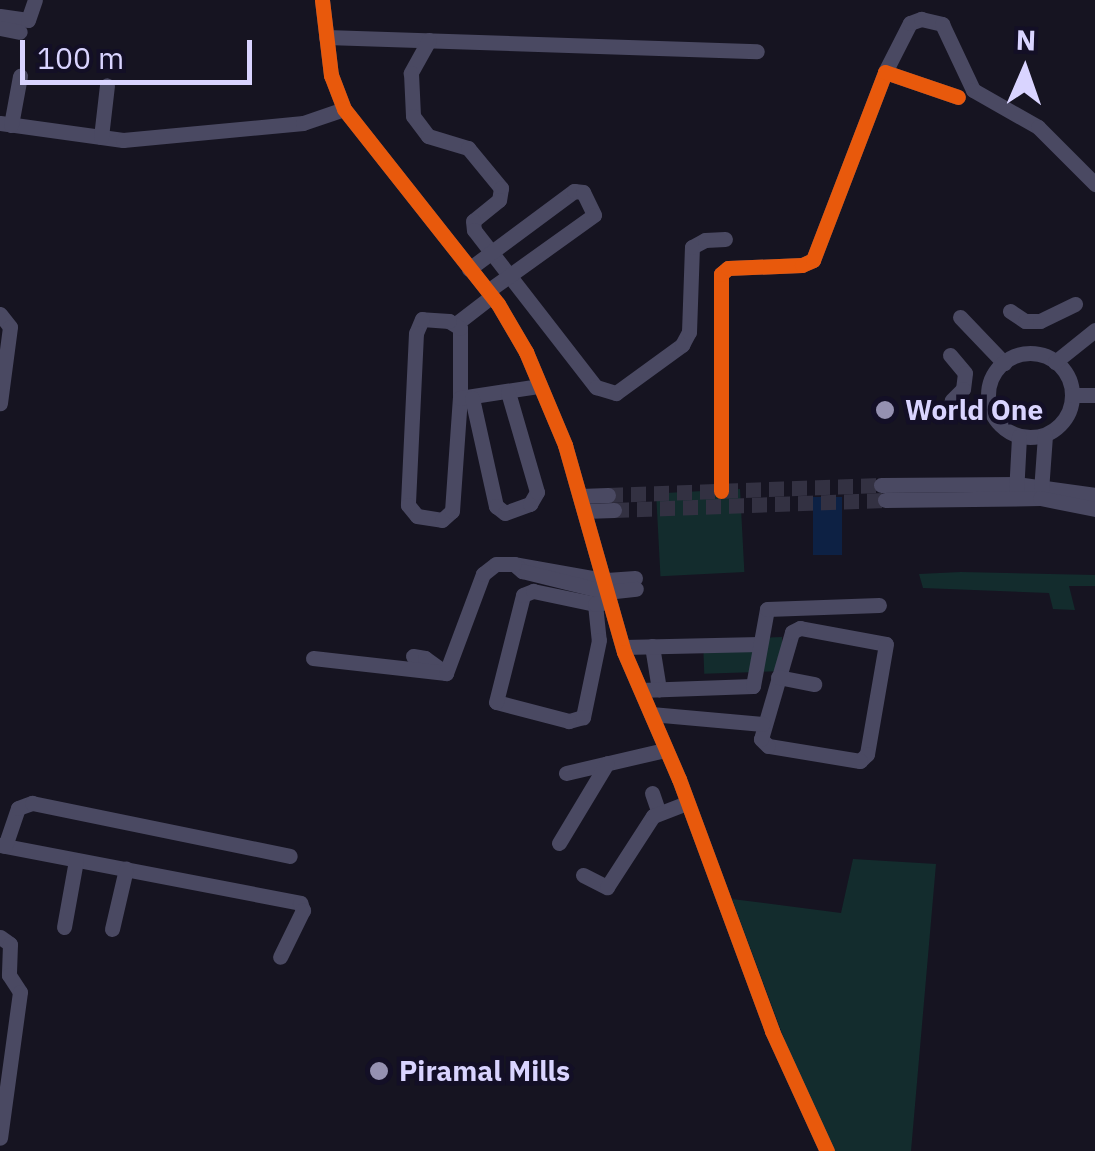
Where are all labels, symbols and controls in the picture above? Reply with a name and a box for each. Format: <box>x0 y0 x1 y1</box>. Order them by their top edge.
scale bar <box>25 20 258 82</box>
north arrow <box>975 20 1075 120</box>
text: N <box>1015 21 1037 58</box>
text: 100 m <box>37 38 124 77</box>
place label: World One <box>905 393 1043 427</box>
marker: World One <box>874 399 896 421</box>
place label: Piramal Mills <box>399 1054 570 1088</box>
marker: Piramal Mills <box>368 1060 390 1082</box>

